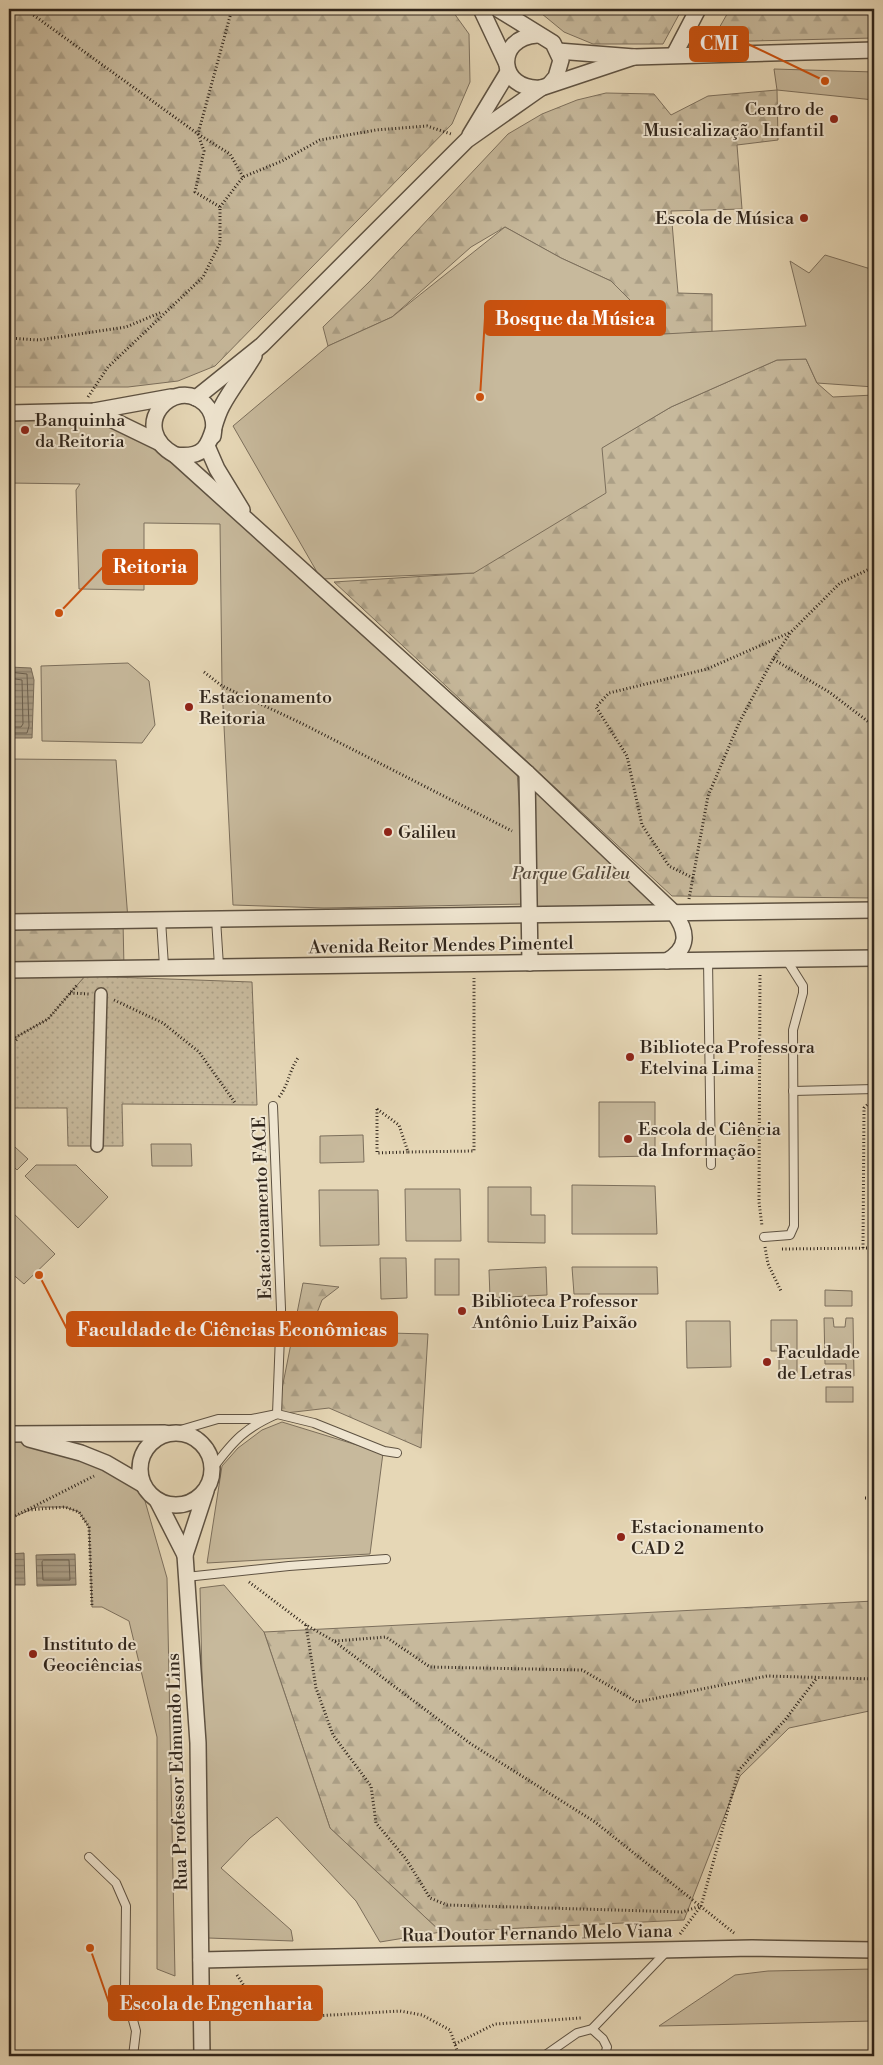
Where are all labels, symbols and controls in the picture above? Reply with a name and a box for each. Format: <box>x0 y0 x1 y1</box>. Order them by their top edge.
callout: CMI <box>690 27 748 61</box>
text: CMI <box>700 32 739 56</box>
place label: Centro de Musicalização Infantil <box>643 98 825 142</box>
marker: Centro de Musicalização Infantil <box>828 113 840 125</box>
place label: Escola de Música <box>655 207 795 230</box>
marker: Escola de Música <box>798 212 810 224</box>
callout: Bosque da Música <box>485 301 665 335</box>
text: Bosque da Música <box>495 307 656 331</box>
place label: Banquinha da Reitoria <box>34 409 126 453</box>
marker: Banquinha da Reitoria <box>19 424 31 436</box>
callout: Reitoria <box>103 550 197 584</box>
text: Reitoria <box>113 555 188 579</box>
place label: Estacionamento Reitoria <box>199 686 332 730</box>
marker: Estacionamento Reitoria <box>183 701 195 713</box>
place label: Galileu <box>398 821 457 844</box>
marker: Galileu <box>382 826 394 838</box>
park label: Parque Galileu <box>511 862 631 885</box>
street label: Avenida Reitor Mendes Pimentel <box>307 932 574 959</box>
place label: Biblioteca Professora Etelvina Lima <box>639 1036 816 1080</box>
marker: Biblioteca Professora Etelvina Lima <box>624 1051 636 1063</box>
street label: Estacionamento FACE <box>248 1116 277 1300</box>
place label: Escola de Ciência da Informação <box>638 1118 782 1162</box>
marker: Escola de Ciência da Informação <box>622 1133 634 1145</box>
place label: Biblioteca Professor Antônio Luiz Paixão <box>471 1290 638 1334</box>
marker: Biblioteca Professor Antônio Luiz Paixão <box>456 1305 468 1317</box>
callout: Faculdade de Ciências Econômicas <box>67 1312 397 1346</box>
text: Faculdade de Ciências Econômicas <box>77 1318 387 1342</box>
place label: Faculdade de Letras <box>777 1341 860 1385</box>
marker: Faculdade de Letras <box>761 1356 773 1368</box>
place label: Estacionamento CAD 2 <box>631 1516 764 1560</box>
marker: Estacionamento CAD 2 <box>615 1531 627 1543</box>
place label: Instituto de Geociências <box>43 1633 142 1677</box>
marker: Instituto de Geociências <box>27 1648 39 1660</box>
street label: Rua Professor Edmundo Lins <box>162 1653 193 1891</box>
street label: Rua Doutor Fernando Melo Viana <box>401 1920 674 1947</box>
callout: Escola de Engenharia <box>109 1986 322 2020</box>
text: Escola de Engenharia <box>119 1992 313 2016</box>

